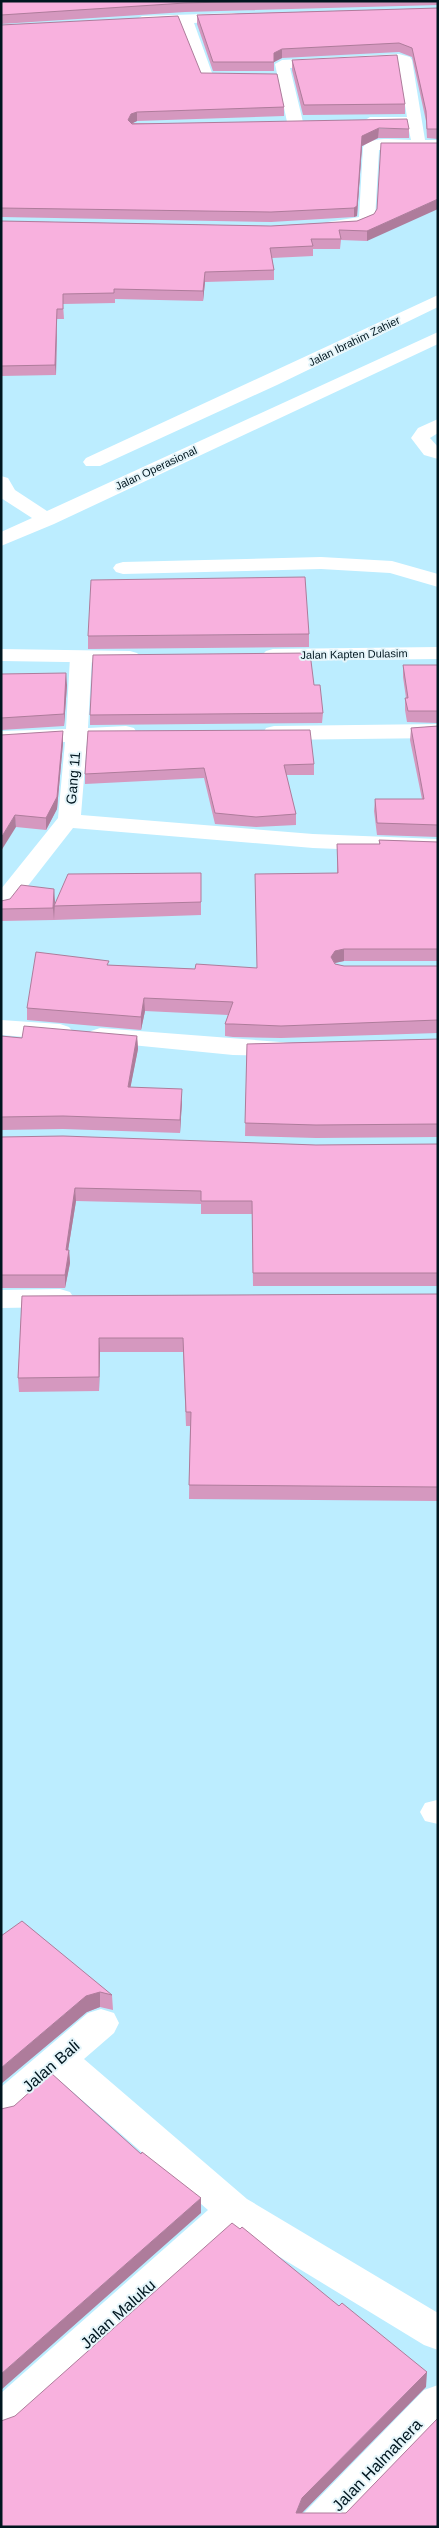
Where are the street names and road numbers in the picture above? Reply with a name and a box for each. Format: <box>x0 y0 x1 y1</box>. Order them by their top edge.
street label: Jalan Ibrahim Zahier <box>306 313 402 368</box>
street label: Jalan Operasional <box>113 444 199 492</box>
street label: Jalan Kapten Dulasim <box>300 647 408 661</box>
street label: Gang 11 <box>63 751 83 805</box>
street label: Jalan Bali <box>19 2037 83 2095</box>
street label: Jalan Maluku <box>77 2276 159 2352</box>
street label: Jalan Halmahera <box>329 2416 425 2514</box>

